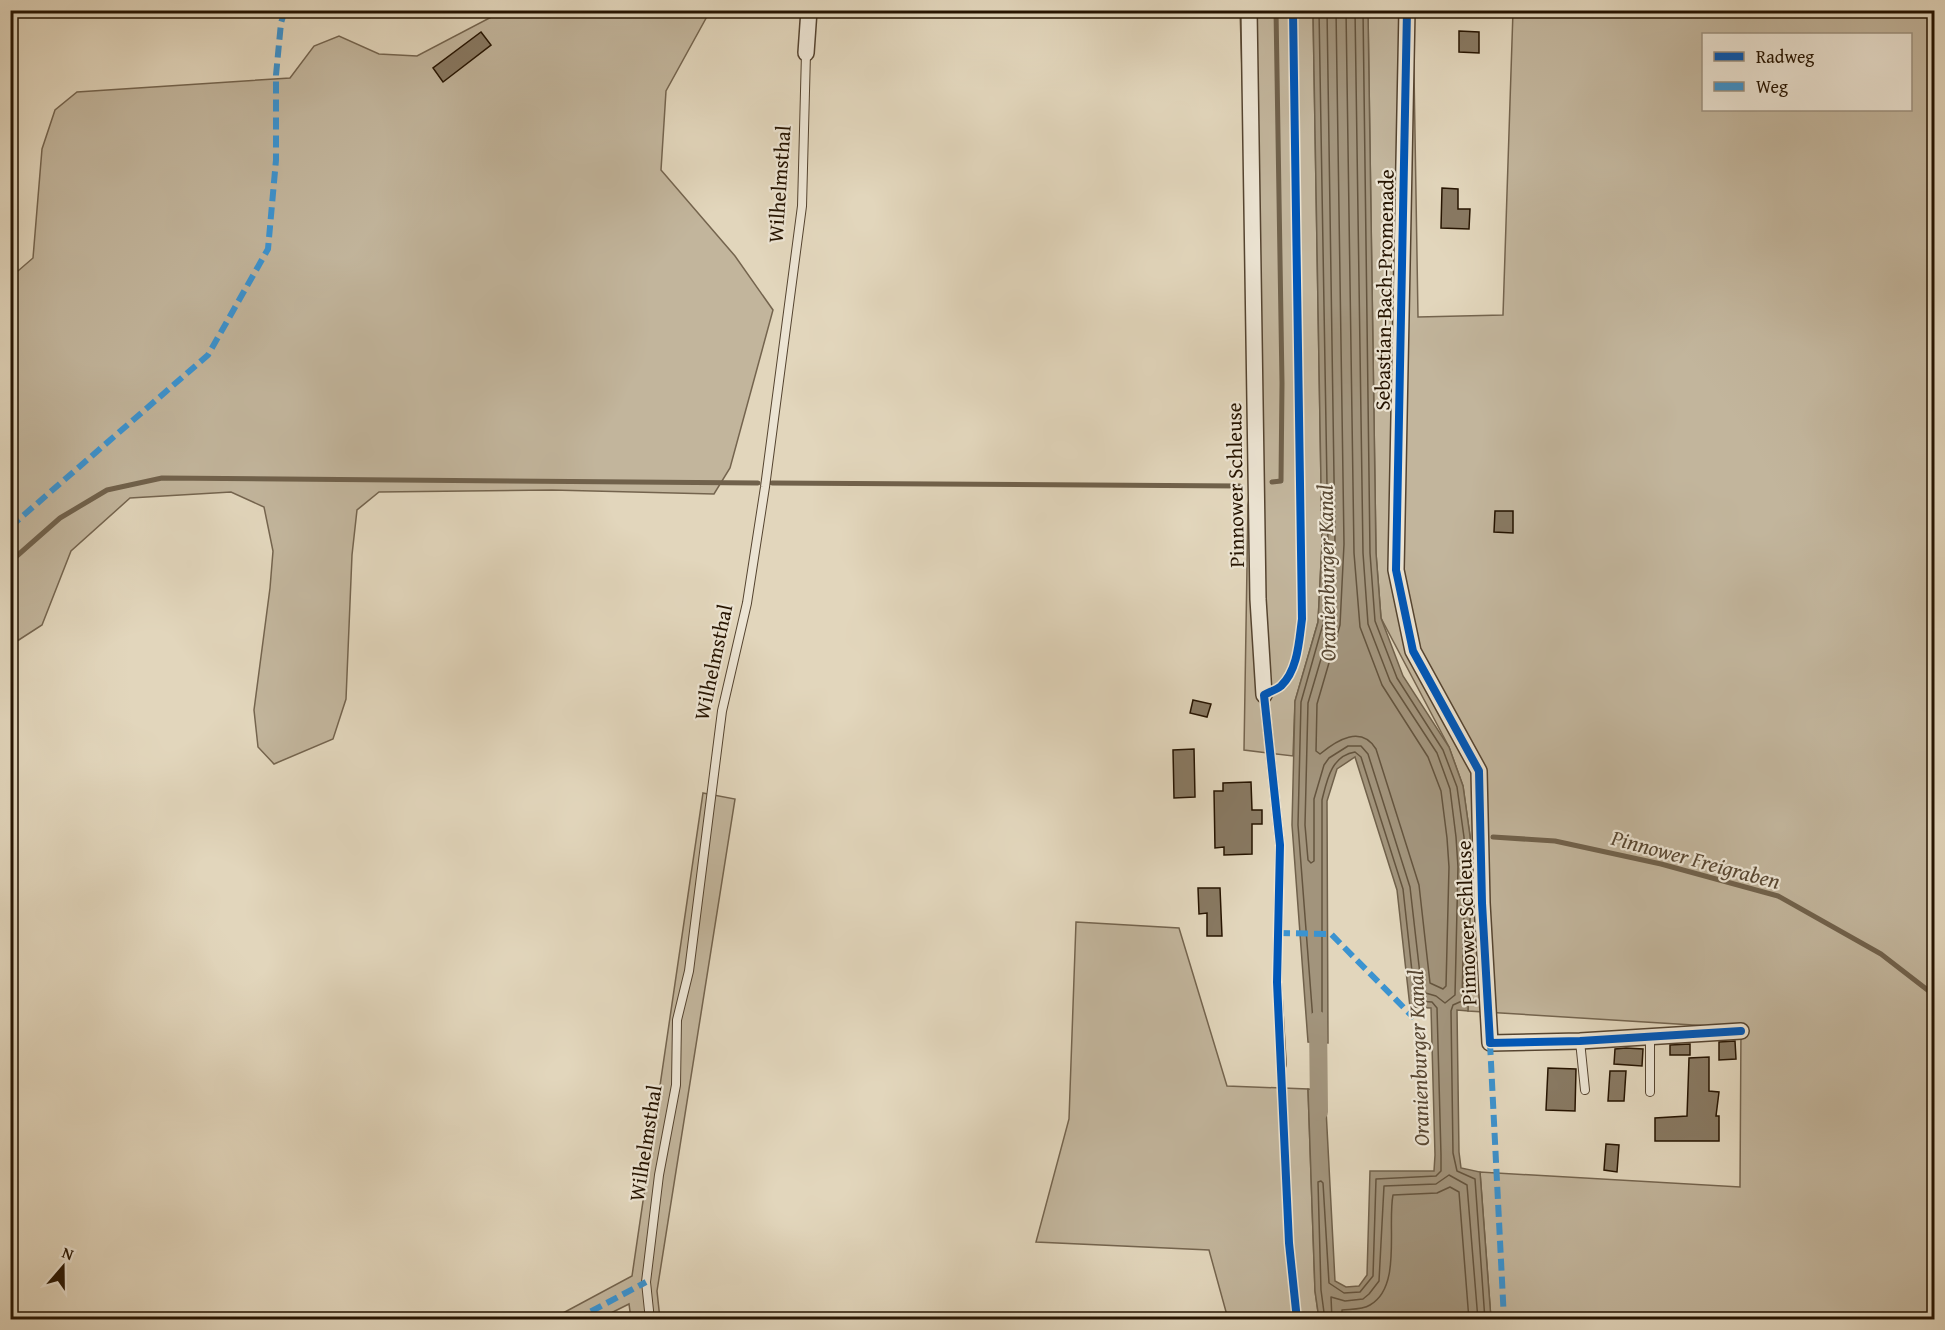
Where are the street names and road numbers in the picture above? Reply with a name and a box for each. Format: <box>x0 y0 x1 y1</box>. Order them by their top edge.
street label: Wilhelmsthal <box>759 124 799 244</box>
street label: Sebastian-Bach-Promenade <box>1366 169 1402 411</box>
street label: Pinnower Schleuse <box>1218 402 1252 568</box>
street label: Wilhelmsthal <box>686 601 740 723</box>
street label: Pinnower Schleuse <box>1448 840 1484 1006</box>
street label: Wilhelmsthal <box>620 1082 670 1204</box>

